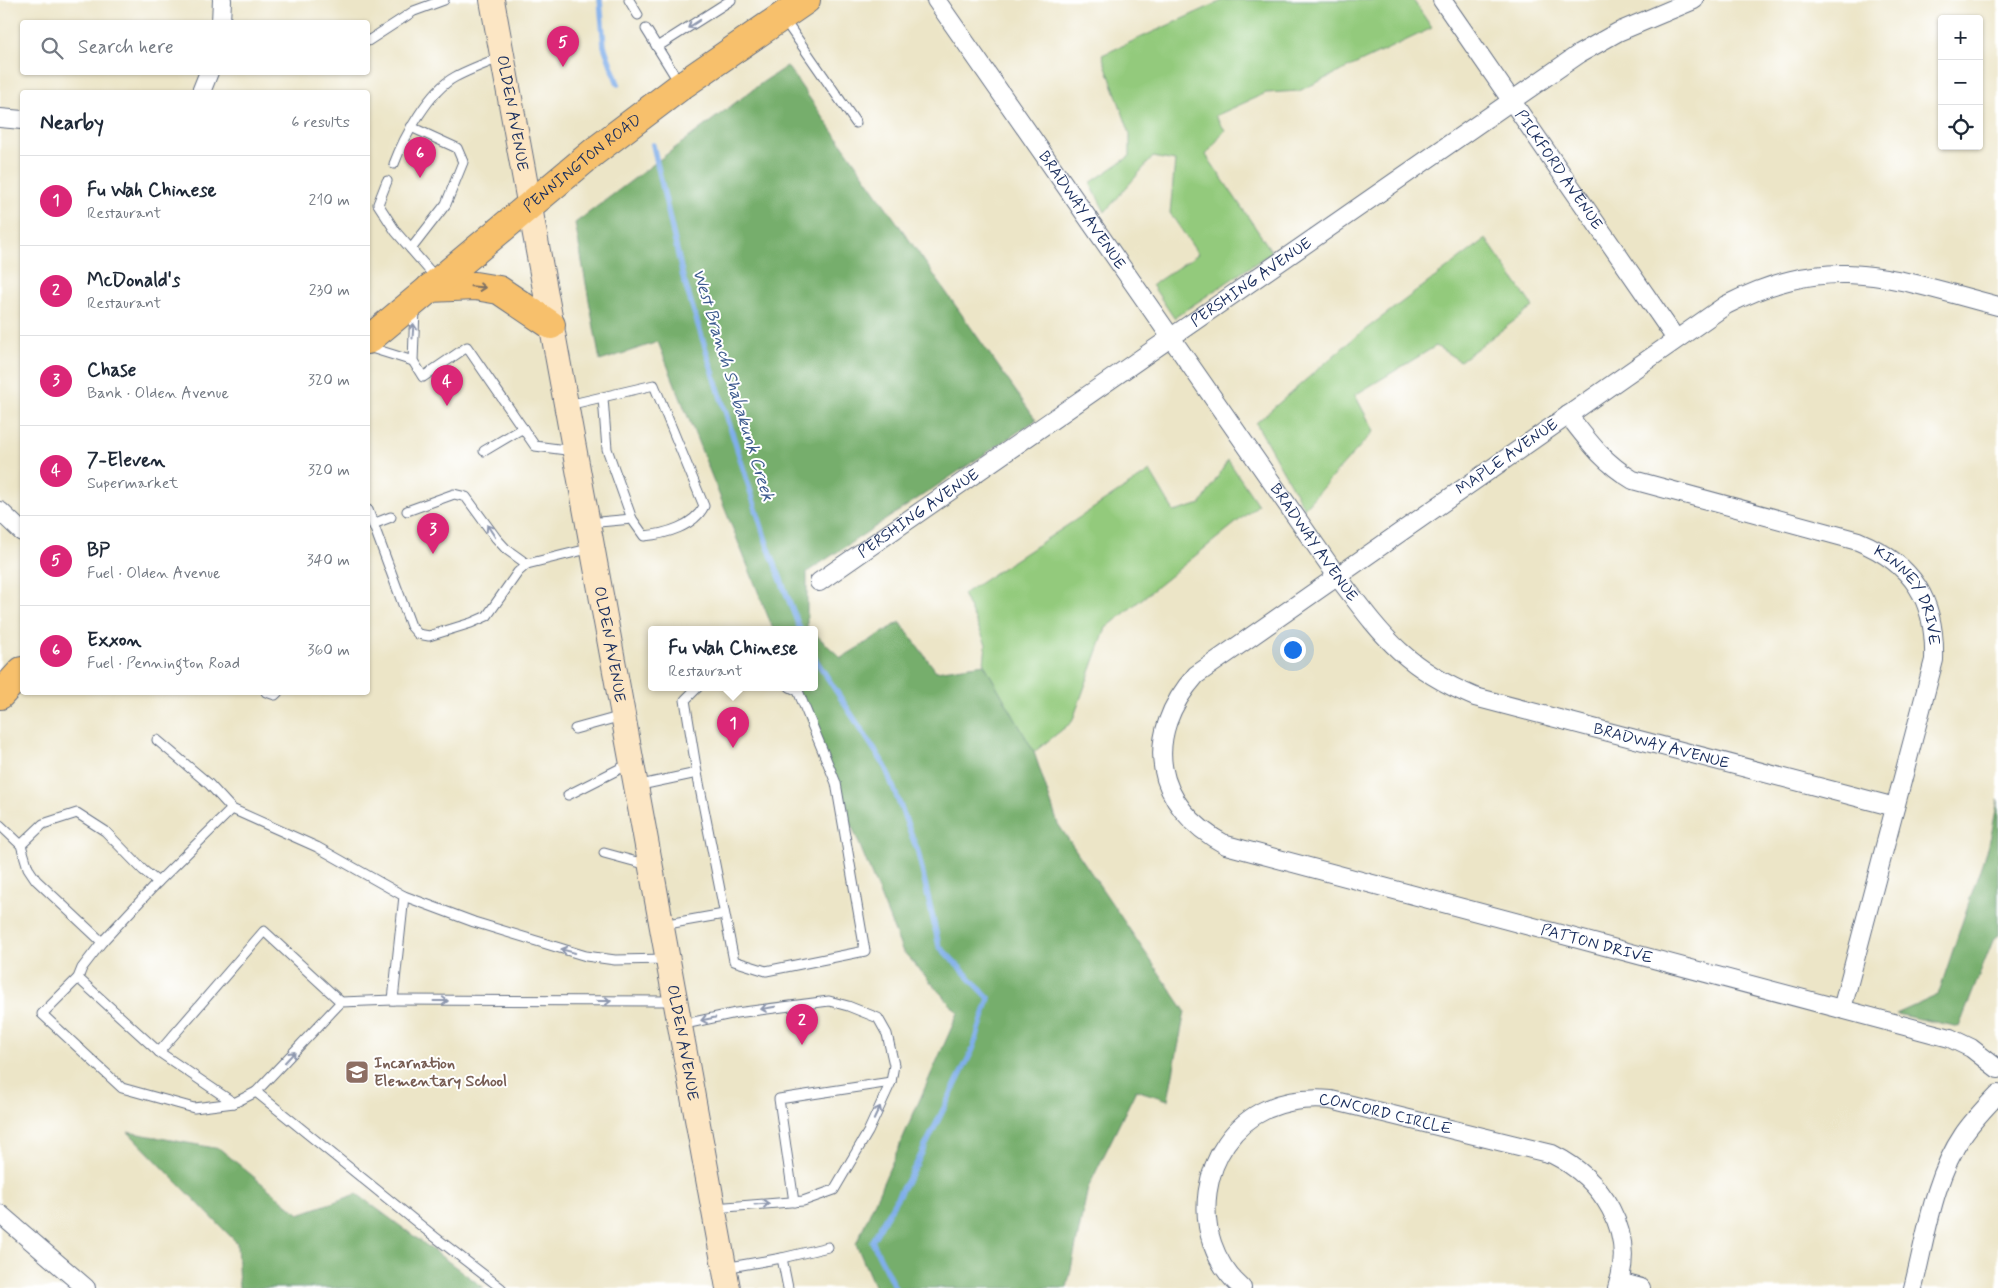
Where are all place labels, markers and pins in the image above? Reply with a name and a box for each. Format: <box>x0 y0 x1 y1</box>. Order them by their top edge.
pin: 5 <box>547 26 579 67</box>
pin: 6 <box>404 137 436 178</box>
pin: 4 <box>431 365 463 406</box>
pin: 3 <box>417 513 449 554</box>
pin: 1 <box>717 707 749 748</box>
pin: 2 <box>786 1004 818 1045</box>
place label: Incarnation Elementary School <box>374 1053 507 1092</box>
school or university icon: Incarnation Elementary School <box>344 1059 370 1085</box>

